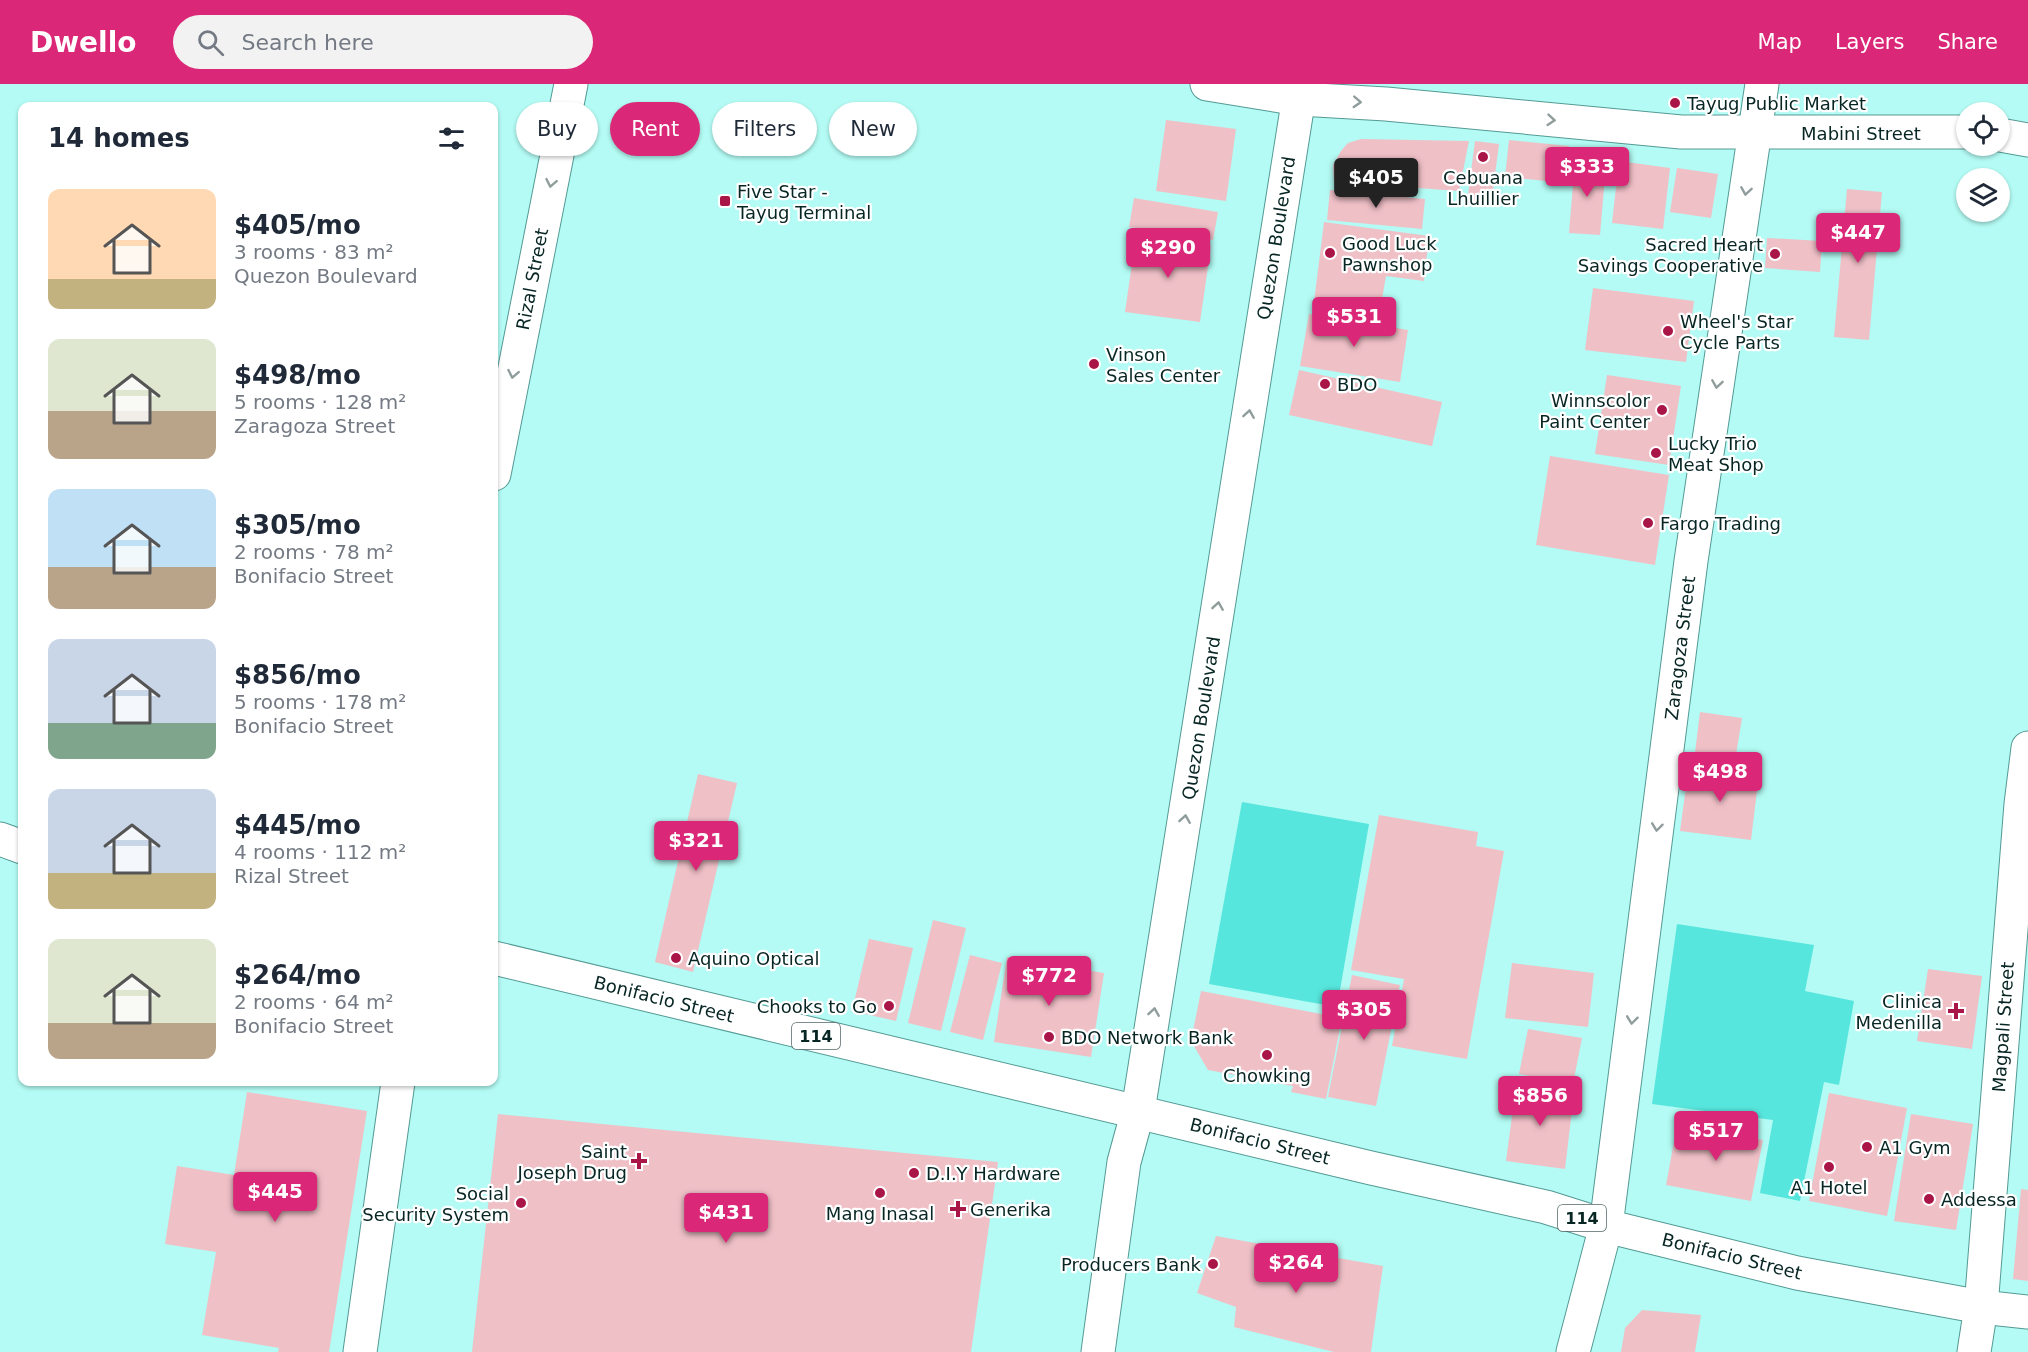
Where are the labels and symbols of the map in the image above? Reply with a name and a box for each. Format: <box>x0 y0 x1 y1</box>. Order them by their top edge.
place label: Tayug Public Market <box>1686 93 1866 114</box>
one-way arrow <box>1352 96 1361 109</box>
marker: Tayug Public Market <box>1668 96 1682 110</box>
one-way arrow <box>1547 113 1556 126</box>
street label: Mabini Street <box>1801 123 1921 144</box>
pin: $333 <box>1551 147 1623 198</box>
marker: Cebuana Lhuillier <box>1476 150 1490 164</box>
street label: Quezon Boulevard <box>1253 155 1299 321</box>
pin: $405 <box>1340 158 1412 209</box>
place label: Cebuana Lhuillier <box>1443 167 1523 209</box>
one-way arrow <box>545 177 558 187</box>
place label: Five Star - Tayug Terminal <box>736 181 871 223</box>
one-way arrow <box>1741 187 1753 196</box>
marker: Five Star - Tayug Terminal <box>718 194 732 208</box>
pin: $447 <box>1822 213 1894 264</box>
street label: Rizal Street <box>512 226 552 332</box>
pin: $290 <box>1132 228 1204 279</box>
place label: Good Luck Pawnshop <box>1342 233 1437 275</box>
place label: Sacred Heart Savings Cooperative <box>1578 234 1763 276</box>
marker: Good Luck Pawnshop <box>1323 246 1337 260</box>
marker: Sacred Heart Savings Cooperative <box>1768 247 1782 261</box>
pin: $531 <box>1318 297 1390 348</box>
place label: Wheel's Star Cycle Parts <box>1680 311 1794 353</box>
marker: Wheel's Star Cycle Parts <box>1661 324 1675 338</box>
place label: Vinson Sales Center <box>1106 344 1221 386</box>
marker: Vinson Sales Center <box>1087 357 1101 371</box>
one-way arrow <box>507 369 520 379</box>
place label: BDO <box>1337 374 1377 395</box>
marker: BDO <box>1318 377 1332 391</box>
one-way arrow <box>1712 379 1724 389</box>
place label: Winnscolor Paint Center <box>1539 390 1651 432</box>
marker: Winnscolor Paint Center <box>1655 403 1669 417</box>
one-way arrow <box>1242 409 1254 418</box>
place label: Lucky Trio Meat Shop <box>1668 433 1764 475</box>
marker: Lucky Trio Meat Shop <box>1649 446 1663 460</box>
place label: Fargo Trading <box>1660 513 1781 534</box>
marker: Fargo Trading <box>1641 516 1655 530</box>
street label: Zaragoza Street <box>1661 575 1699 721</box>
one-way arrow <box>1212 601 1224 611</box>
street label: Quezon Boulevard <box>1178 635 1224 801</box>
pin: $498 <box>1684 752 1756 803</box>
one-way arrow <box>1178 815 1190 824</box>
pin: $321 <box>660 821 732 872</box>
one-way arrow <box>1651 822 1664 832</box>
place label: Aquino Optical <box>688 948 820 969</box>
marker: Aquino Optical <box>669 951 683 965</box>
pin: $772 <box>1013 956 1085 1007</box>
street label: Magpali Street <box>1988 961 2018 1093</box>
street label: Bonifacio Street <box>592 971 736 1027</box>
pin: $305 <box>1328 990 1400 1041</box>
place label: Clinica Medenilla <box>1855 991 1942 1033</box>
place label: Chooks to Go <box>757 996 877 1017</box>
marker: Chooks to Go <box>882 999 896 1013</box>
marker: Clinica Medenilla <box>1947 1002 1965 1020</box>
one-way arrow <box>1147 1007 1160 1017</box>
one-way arrow <box>1627 1016 1639 1025</box>
road number: 114 <box>792 1023 840 1049</box>
place label: BDO Network Bank <box>1061 1027 1234 1048</box>
marker: BDO Network Bank <box>1042 1030 1056 1044</box>
marker: Chowking <box>1260 1048 1274 1062</box>
place label: Chowking <box>1223 1065 1311 1086</box>
pin: $856 <box>1504 1076 1576 1127</box>
pin: $517 <box>1680 1111 1752 1162</box>
street label: Bonifacio Street <box>1188 1113 1332 1169</box>
place label: A1 Gym <box>1879 1137 1951 1158</box>
marker: A1 Gym <box>1860 1140 1874 1154</box>
place label: Saint Joseph Drug <box>517 1141 627 1183</box>
marker: Saint Joseph Drug <box>632 1154 646 1168</box>
marker: A1 Hotel <box>1822 1160 1836 1174</box>
place label: D.I.Y Hardware <box>926 1163 1060 1184</box>
marker: D.I.Y Hardware <box>907 1166 921 1180</box>
pin: $445 <box>239 1172 311 1223</box>
place label: A1 Hotel <box>1790 1177 1868 1198</box>
place label: Social Security System <box>362 1183 509 1225</box>
marker: Mang Inasal <box>873 1186 887 1200</box>
place label: Addessa <box>1941 1189 2017 1210</box>
marker: Addessa <box>1922 1192 1936 1206</box>
pin: $431 <box>690 1193 762 1244</box>
marker: Social Security System <box>514 1196 528 1210</box>
place label: Generika <box>970 1199 1051 1220</box>
marker: Generika <box>951 1202 965 1216</box>
place label: Mang Inasal <box>826 1203 934 1224</box>
road number: 114 <box>1558 1205 1606 1231</box>
street label: Bonifacio Street <box>1660 1228 1804 1284</box>
pin: $264 <box>1260 1243 1332 1294</box>
place label: Producers Bank <box>1061 1254 1202 1275</box>
marker: Producers Bank <box>1206 1257 1220 1271</box>

